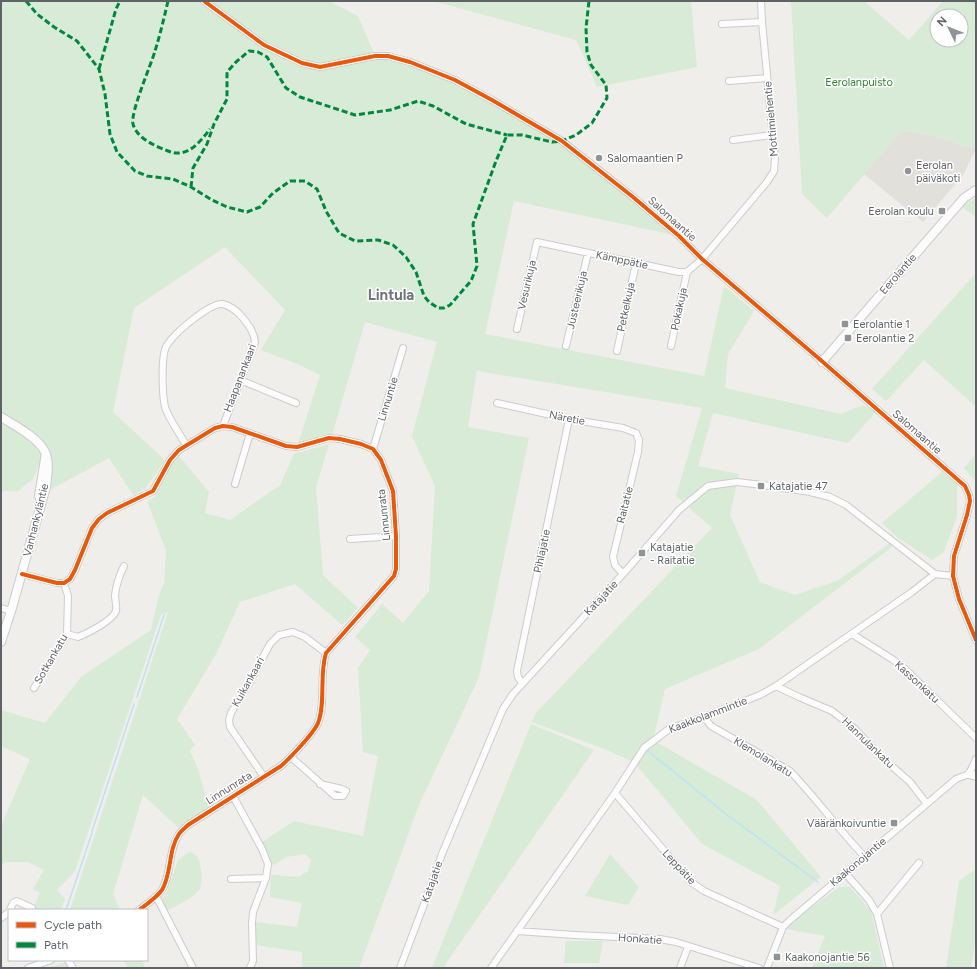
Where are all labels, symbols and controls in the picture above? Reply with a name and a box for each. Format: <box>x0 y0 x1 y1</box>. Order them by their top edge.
north arrow <box>929 8 969 48</box>
text: N <box>934 14 950 29</box>
park label: Eerolanpuisto <box>825 76 893 89</box>
street label: Mottimiehentie <box>761 81 781 157</box>
place label: Salomaantien P <box>607 152 683 165</box>
marker: Salomaantien P <box>594 153 604 163</box>
place label: Eerolan päiväkoti <box>916 159 960 185</box>
marker: Eerolan päiväkoti <box>903 166 913 176</box>
street label: Salomaantie <box>645 194 699 244</box>
place label: Eerolan koulu <box>868 205 934 218</box>
marker: Eerolan koulu <box>937 206 947 216</box>
street label: Kämppätie <box>595 248 649 272</box>
street label: Eerolantie <box>877 251 919 297</box>
street label: Vesurikuja <box>515 259 539 311</box>
street label: Justeerikuja <box>564 270 590 330</box>
street label: Petkelkuja <box>614 281 638 333</box>
district label: Lintula <box>368 286 414 304</box>
street label: Pokakuja <box>668 286 690 332</box>
place label: Eerolantie 1 <box>853 318 910 331</box>
marker: Eerolantie 1 <box>840 319 850 329</box>
place label: Eerolantie 2 <box>856 332 914 345</box>
marker: Eerolantie 2 <box>843 333 853 343</box>
street label: Haapanankaari <box>221 342 259 414</box>
street label: Linnuntie <box>375 375 401 423</box>
street label: Salomaantie <box>890 407 944 457</box>
street label: Näretie <box>548 408 586 428</box>
place label: Katajatie 47 <box>769 480 828 493</box>
marker: Katajatie 47 <box>756 481 766 491</box>
street label: Vanhankyläntie <box>21 482 51 558</box>
street label: Raitatie <box>614 485 636 525</box>
street label: Linnunrata <box>375 489 393 541</box>
street label: Pihlajatie <box>531 528 553 574</box>
place label: Katajatie - Raitatie <box>650 541 695 567</box>
marker: Katajatie - Raitatie <box>637 548 647 558</box>
street label: Katajatie <box>581 578 621 618</box>
street label: Sotkankatu <box>32 632 70 686</box>
street label: Kuikankaari <box>229 655 267 709</box>
street label: Kassonkatu <box>892 658 942 706</box>
street label: Kaakkolammintie <box>667 694 749 736</box>
street label: Hannulankatu <box>839 715 897 771</box>
street label: Klemolankatu <box>731 734 795 780</box>
street label: Linnunrata <box>204 769 254 807</box>
place label: Vääränkoivuntie <box>807 817 886 830</box>
marker: Vääränkoivuntie <box>889 818 899 828</box>
street label: Kaakonojantie <box>827 835 889 889</box>
street label: Leppätie <box>660 847 698 887</box>
street label: Katajatie <box>419 859 445 905</box>
legend <box>8 909 148 961</box>
text: Cycle path <box>44 918 102 932</box>
street label: Honkatie <box>617 931 663 947</box>
text: Path <box>44 938 68 952</box>
place label: Kaakonojantie 56 <box>785 951 870 964</box>
marker: Kaakonojantie 56 <box>772 952 782 962</box>

